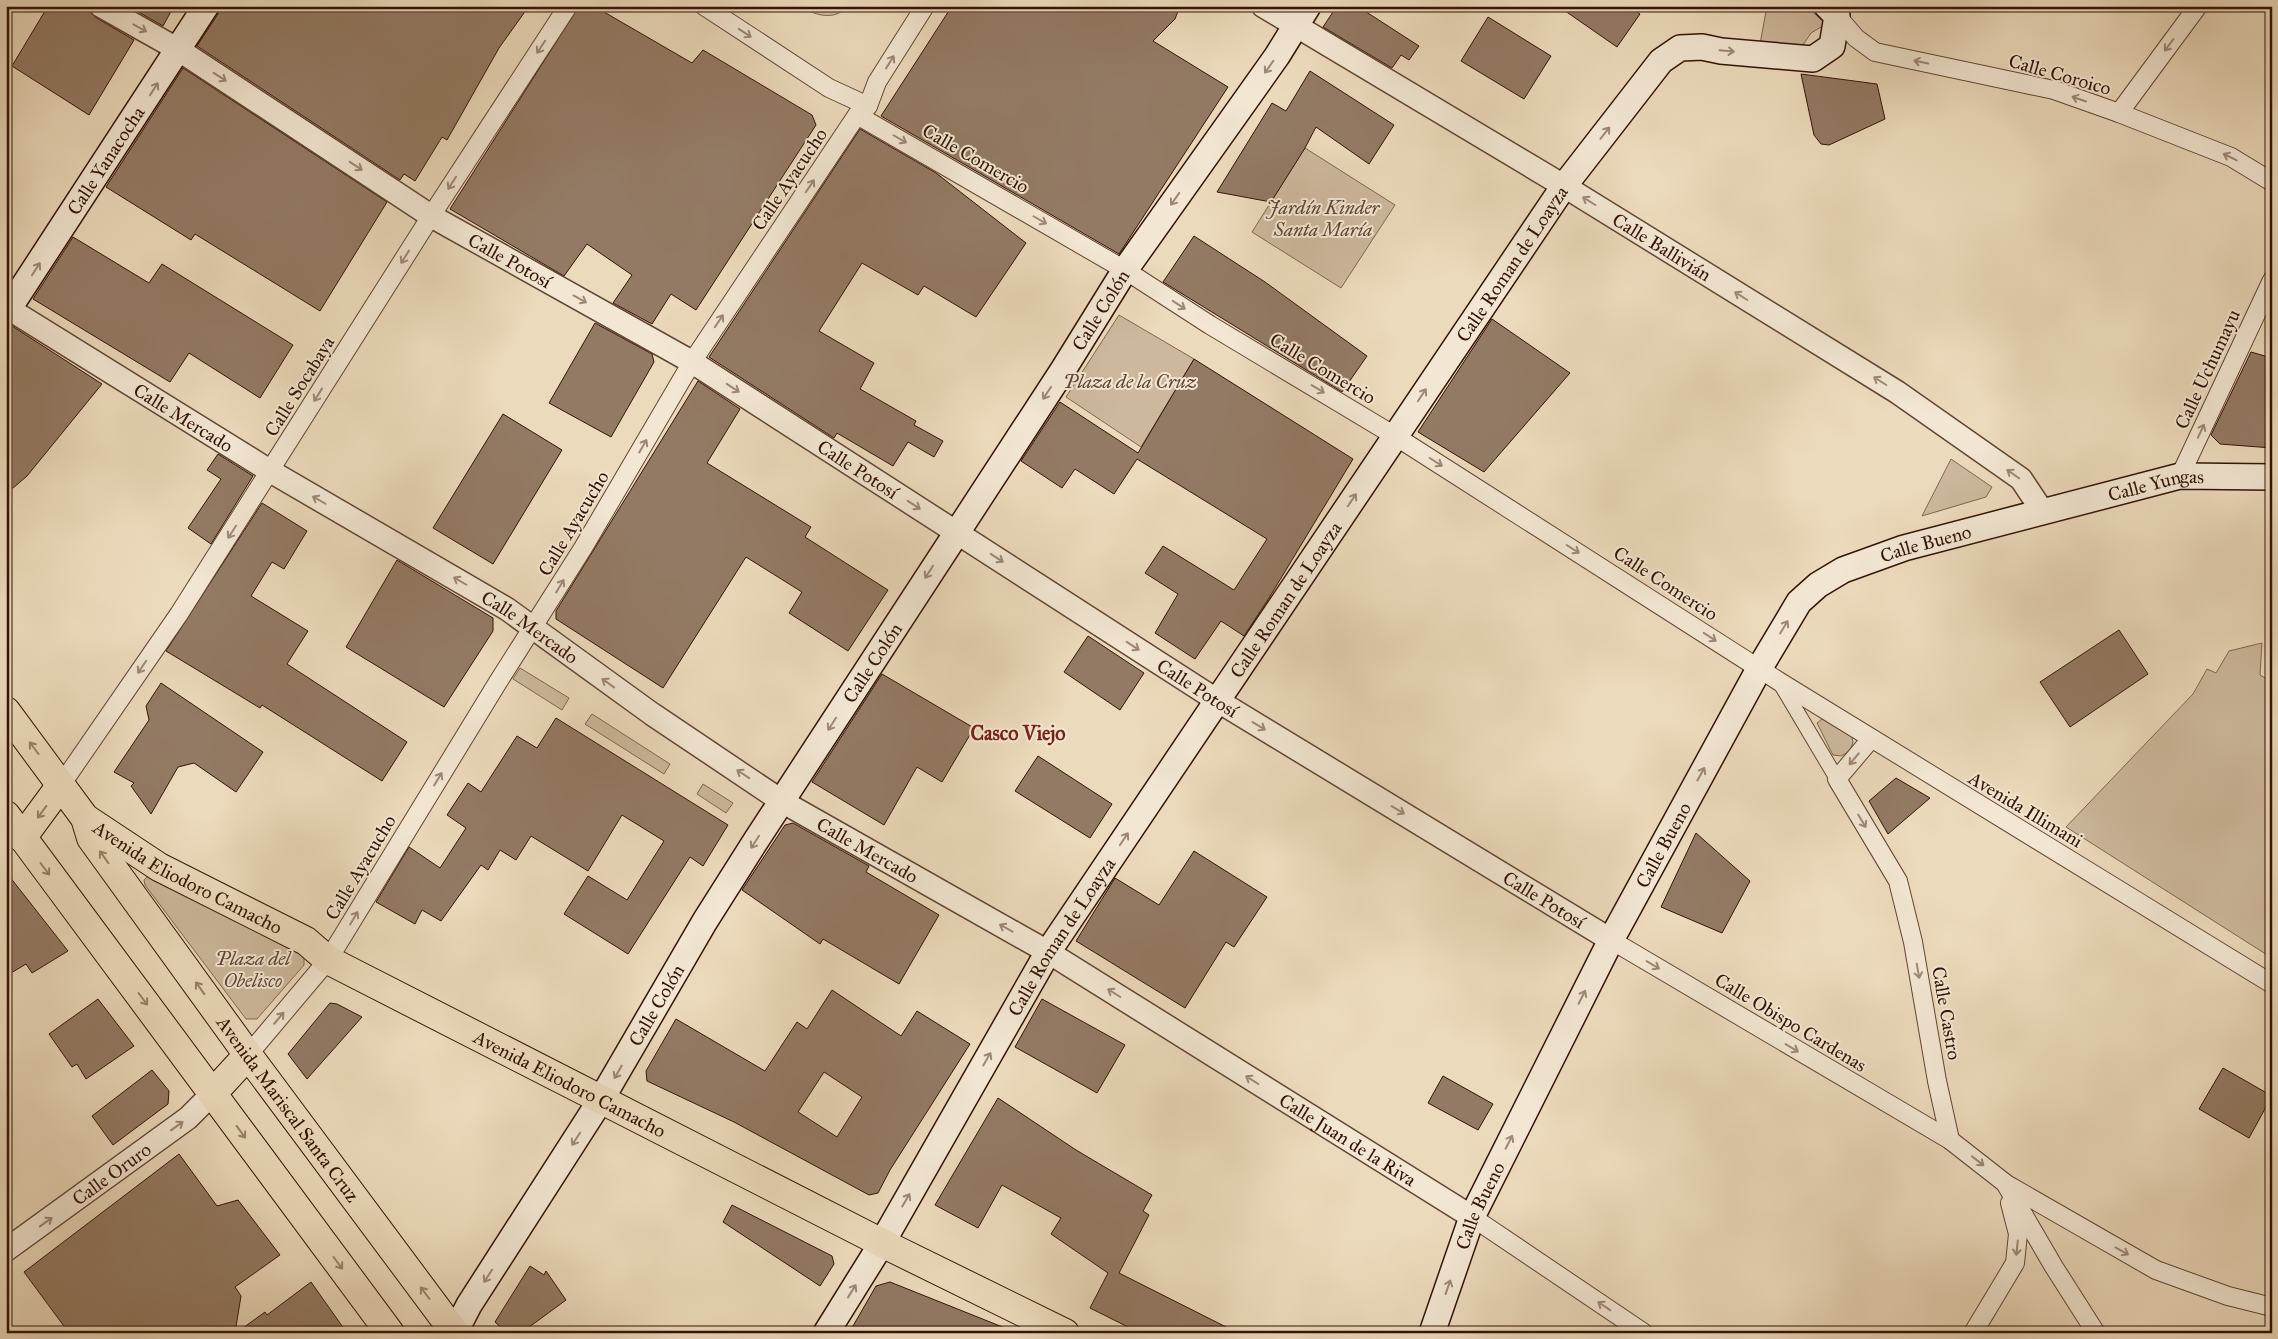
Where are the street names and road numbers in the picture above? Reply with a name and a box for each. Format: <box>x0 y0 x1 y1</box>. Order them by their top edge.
street label: Calle Coroico <box>2006 49 2114 100</box>
street label: Calle Yanacocha <box>62 101 150 219</box>
street label: Calle Comercio <box>918 119 1033 198</box>
street label: Calle Ayacucho <box>747 124 832 235</box>
street label: Calle Roman de Loayza <box>1451 181 1573 346</box>
street label: Calle Ballivián <box>1608 208 1715 286</box>
street label: Calle Potosí <box>464 228 556 294</box>
street label: Calle Colón <box>1067 266 1134 355</box>
street label: Calle Uchumayu <box>2170 306 2245 433</box>
street label: Calle Comercio <box>1266 328 1380 409</box>
street label: Calle Socabaya <box>260 331 340 441</box>
street label: Calle Mercado <box>129 378 238 457</box>
street label: Calle Potosí <box>813 435 903 504</box>
street label: Calle Yungas <box>2105 465 2204 506</box>
street label: Calle Ayacucho <box>533 466 614 580</box>
street label: Calle Roman de Loayza <box>1225 517 1347 682</box>
street label: Calle Bueno <box>1877 520 1974 568</box>
street label: Calle Comercio <box>1609 541 1722 626</box>
street label: Calle Mercado <box>477 586 583 669</box>
street label: Calle Colón <box>838 618 907 707</box>
street label: Calle Potosí <box>1153 654 1243 723</box>
street label: Avenida Illimani <box>1964 766 2087 853</box>
street label: Calle Bueno <box>1631 798 1696 892</box>
street label: Calle Ayacucho <box>320 810 401 924</box>
street label: Calle Mercado <box>812 812 922 888</box>
street label: Avenida Eliodoro Camacho <box>88 815 286 939</box>
street label: Calle Roman de Loayza <box>1003 852 1121 1020</box>
street label: Calle Potosí <box>1499 866 1590 934</box>
street label: Calle Colón <box>624 960 689 1050</box>
street label: Calle Castro <box>1927 965 1966 1062</box>
street label: Calle Obispo Cardenas <box>1711 968 1871 1077</box>
street label: Avenida Mariscal Santa Cruz <box>211 1011 364 1207</box>
street label: Avenida Eliodoro Camacho <box>469 1025 670 1143</box>
street label: Calle Juan de la Riva <box>1275 1088 1421 1192</box>
street label: Calle Oruro <box>68 1138 156 1210</box>
street label: Calle Bueno <box>1451 1158 1510 1253</box>

